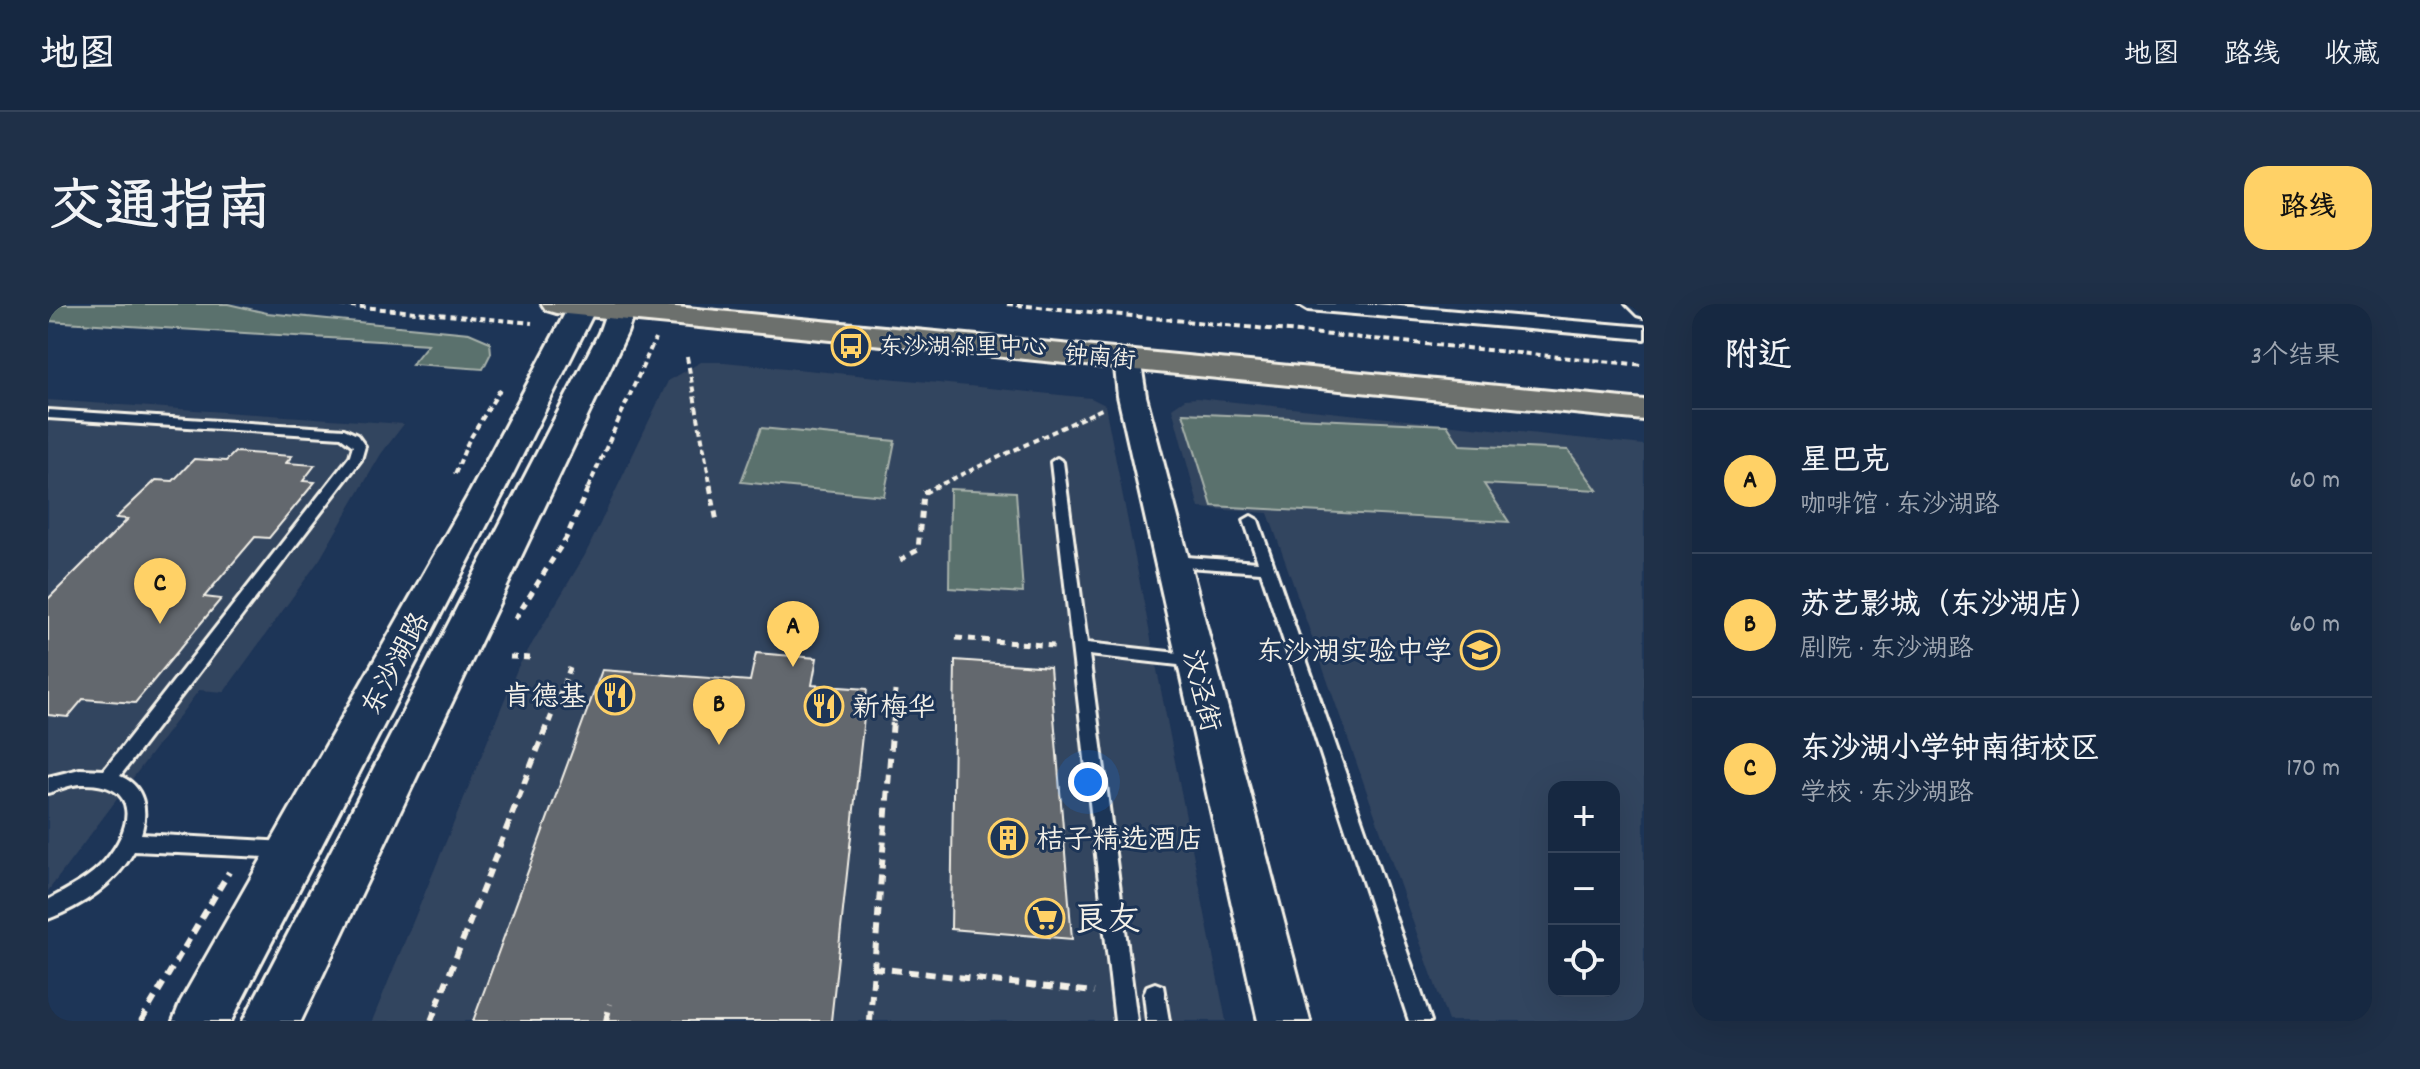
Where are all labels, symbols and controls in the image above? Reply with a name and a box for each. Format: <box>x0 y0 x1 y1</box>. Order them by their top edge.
text: 地图 <box>40 30 116 85</box>
text: 地图 <box>2124 37 2180 77</box>
text: 路线 <box>2224 37 2280 77</box>
text: 收藏 <box>2324 37 2380 77</box>
button: 路线 <box>2244 166 2372 250</box>
text: 交通指南 <box>48 172 272 252</box>
bus stop icon: 东沙湖邻里中心 <box>830 325 872 367</box>
place label: 东沙湖邻里中心 <box>879 332 1047 366</box>
text: 附近 <box>1724 334 1792 383</box>
street label: 钟南街 <box>1062 338 1137 380</box>
text: 3个结果 <box>2250 339 2340 376</box>
text: 星巴克 <box>1800 442 1890 485</box>
text: A <box>1743 463 1757 500</box>
text: 60 m <box>2289 463 2340 500</box>
text: 咖啡馆 · 东沙湖路 <box>1800 488 2000 525</box>
pin: C <box>134 558 186 624</box>
text: 苏艺影城（东沙湖店） <box>1800 586 2100 629</box>
pin: A <box>767 601 819 667</box>
street label: 东沙湖路 <box>354 607 442 724</box>
text: B <box>1744 607 1756 644</box>
text: 60 m <box>2289 607 2340 644</box>
school or university icon: 东沙湖实验中学 <box>1459 629 1501 671</box>
text: 剧院 · 东沙湖路 <box>1800 632 1974 669</box>
place label: 东沙湖实验中学 <box>1256 635 1452 675</box>
street label: 汶泾街 <box>1169 646 1228 737</box>
restaurant icon: 肯德基 <box>594 674 636 716</box>
pin: B <box>693 679 745 745</box>
place label: 肯德基 <box>503 680 587 720</box>
restaurant icon: 新梅华 <box>803 685 845 727</box>
place label: 新梅华 <box>852 691 936 731</box>
text: 东沙湖小学钟南街校区 <box>1800 730 2100 773</box>
text: C <box>1744 751 1756 788</box>
text: 170 m <box>2286 751 2340 788</box>
your location <box>1068 762 1108 802</box>
text: 学校 · 东沙湖路 <box>1800 776 1974 813</box>
map controls <box>1548 781 1620 997</box>
button: + <box>1548 781 1620 853</box>
building icon: 桔子精选酒店 <box>987 817 1029 859</box>
place label: 桔子精选酒店 <box>1036 823 1204 863</box>
button: − <box>1548 853 1620 925</box>
supermarket icon: 良友 <box>1024 897 1066 939</box>
place label: 良友 <box>1073 899 1141 948</box>
button: locate <box>1548 925 1620 997</box>

